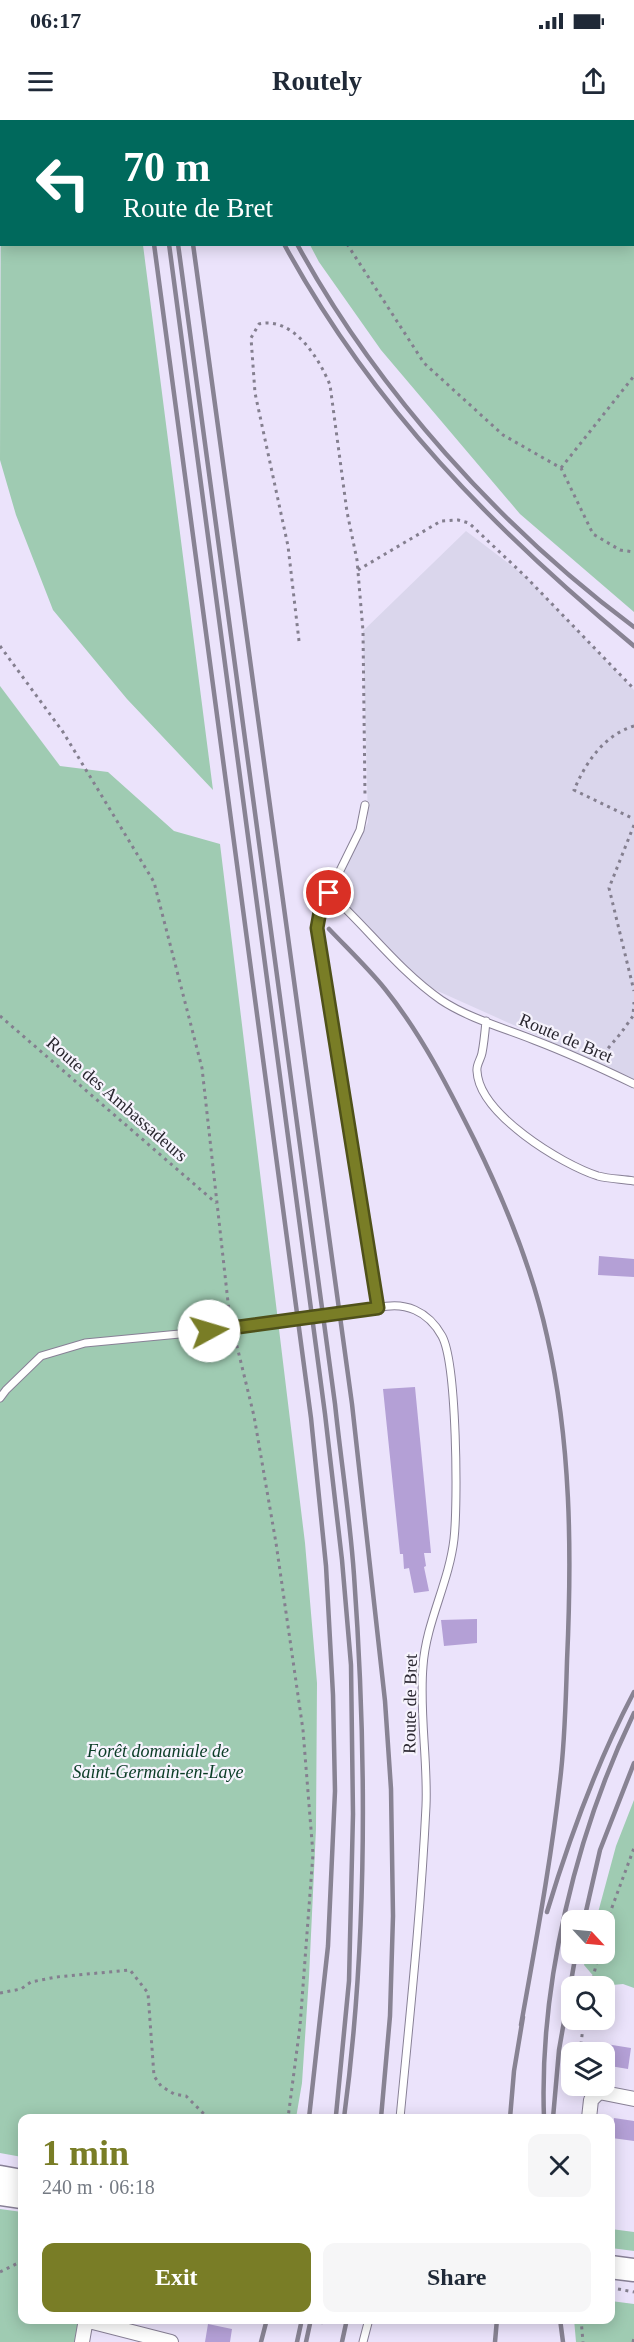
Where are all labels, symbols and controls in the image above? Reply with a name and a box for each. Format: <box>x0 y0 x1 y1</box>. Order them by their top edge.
text: 06:17 <box>30 8 81 33</box>
icon: menu <box>24 65 57 98</box>
icon: share <box>577 65 610 98</box>
text: Routely <box>272 66 362 96</box>
icon: left <box>24 144 102 222</box>
text: 70 m <box>123 144 211 190</box>
text: Route de Bret <box>123 193 273 223</box>
pin <box>303 867 354 918</box>
icon: arrive <box>312 876 345 909</box>
street label: Route de Bret <box>516 1009 616 1067</box>
street label: Route des Ambassadeurs <box>43 1032 191 1166</box>
position arrow <box>177 1299 241 1363</box>
street label: Route de Bret <box>399 1654 421 1754</box>
park label: Forêt domaniale de Saint-Germain-en-Laye <box>73 1741 243 1782</box>
north arrow <box>561 1910 615 1964</box>
map controls <box>561 1910 615 2096</box>
button: search <box>561 1976 615 2030</box>
button: layers <box>561 2042 615 2096</box>
text: 1 min <box>42 2133 129 2173</box>
button: close <box>528 2134 591 2197</box>
text: 240 m · 06:18 <box>42 2176 155 2198</box>
button: Exit <box>42 2243 311 2312</box>
button: Share <box>323 2243 591 2312</box>

